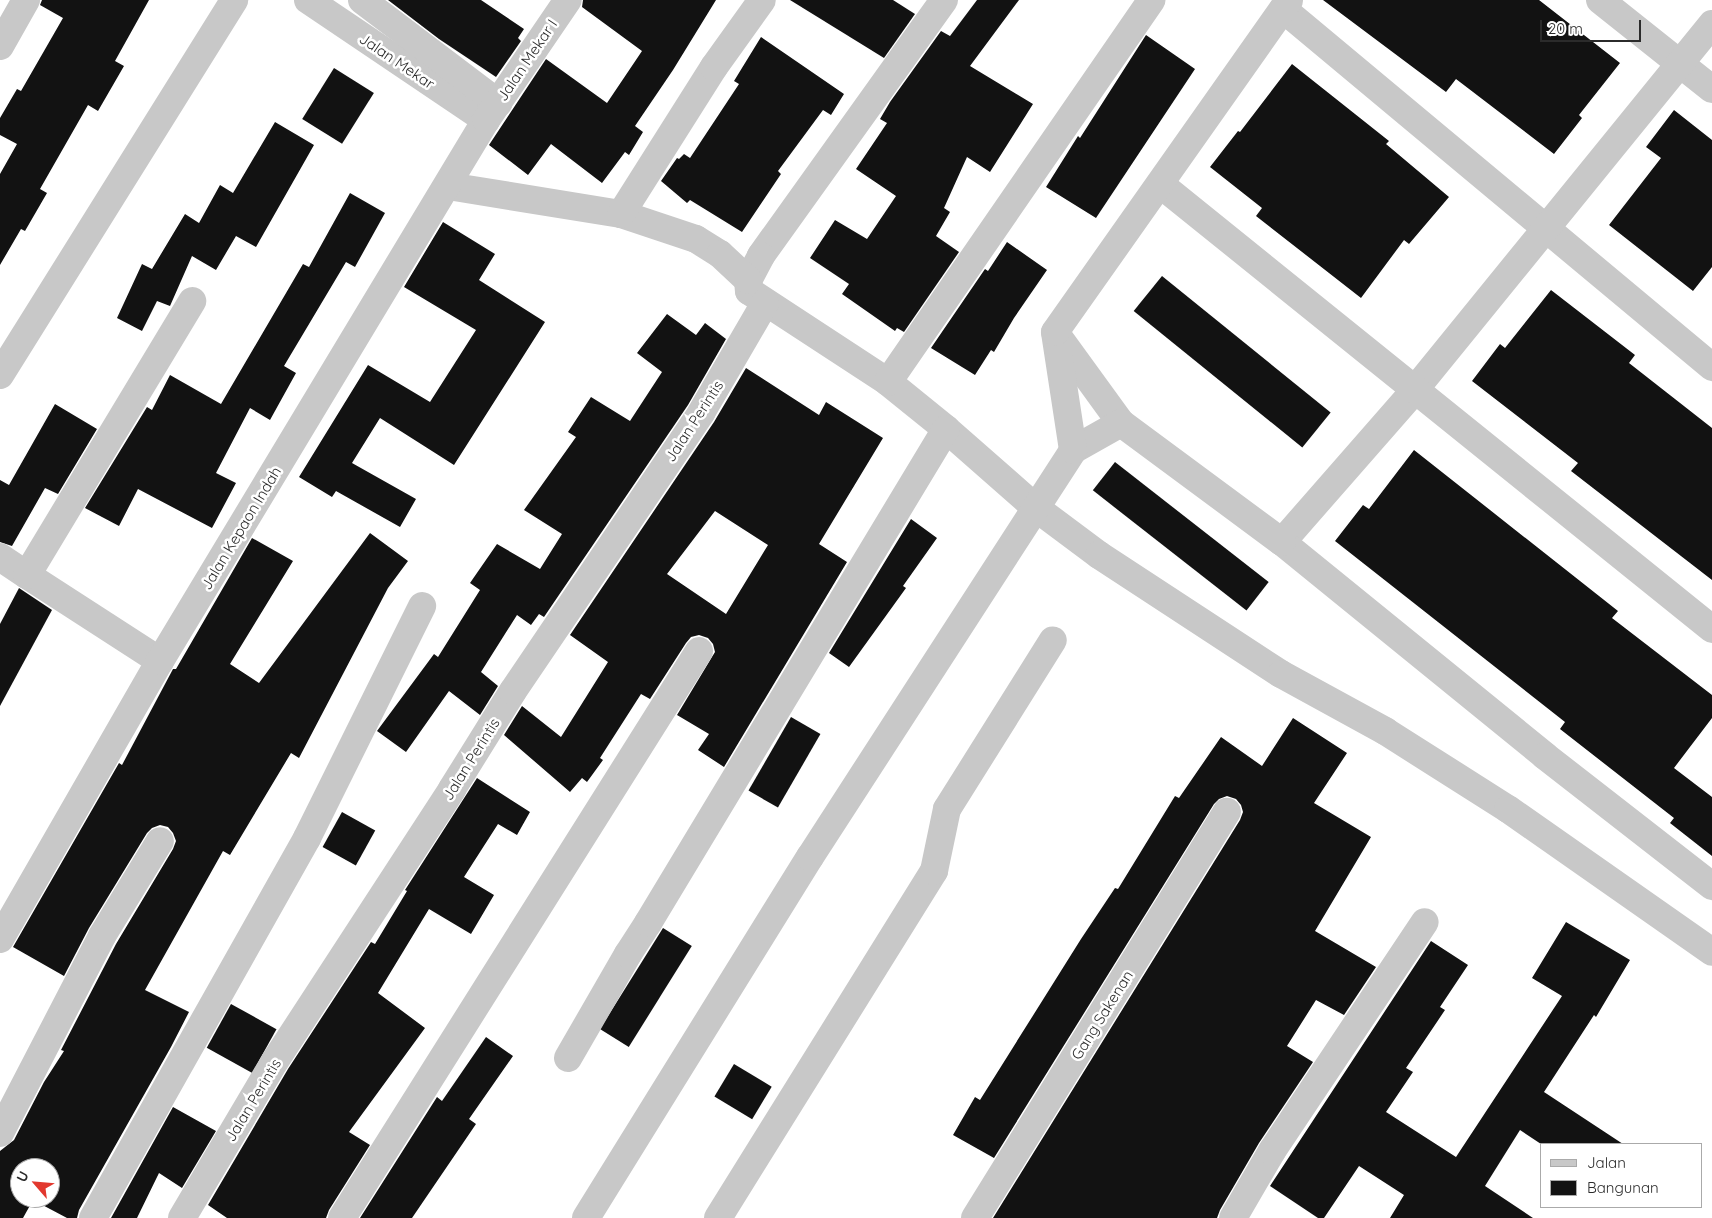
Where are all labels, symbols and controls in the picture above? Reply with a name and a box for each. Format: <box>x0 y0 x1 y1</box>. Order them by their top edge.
scale bar <box>1542 10 1643 42</box>
street label: Jalan Mekar I <box>493 16 561 104</box>
text: 20 m <box>1548 19 1583 38</box>
street label: Jalan Mekar <box>356 29 438 93</box>
street label: Jalan Perintis <box>661 377 727 465</box>
street label: Jalan Kepaon Indah <box>197 463 285 593</box>
street label: Jalan Perintis <box>439 715 503 803</box>
street label: Gang Sakenan <box>1067 967 1137 1063</box>
street label: Jalan Perintis <box>221 1055 285 1145</box>
legend <box>1540 1143 1702 1208</box>
text: Jalan <box>1587 1153 1626 1172</box>
north arrow <box>10 1158 60 1208</box>
text: U <box>12 1168 33 1185</box>
text: Bangunan <box>1587 1178 1659 1197</box>

